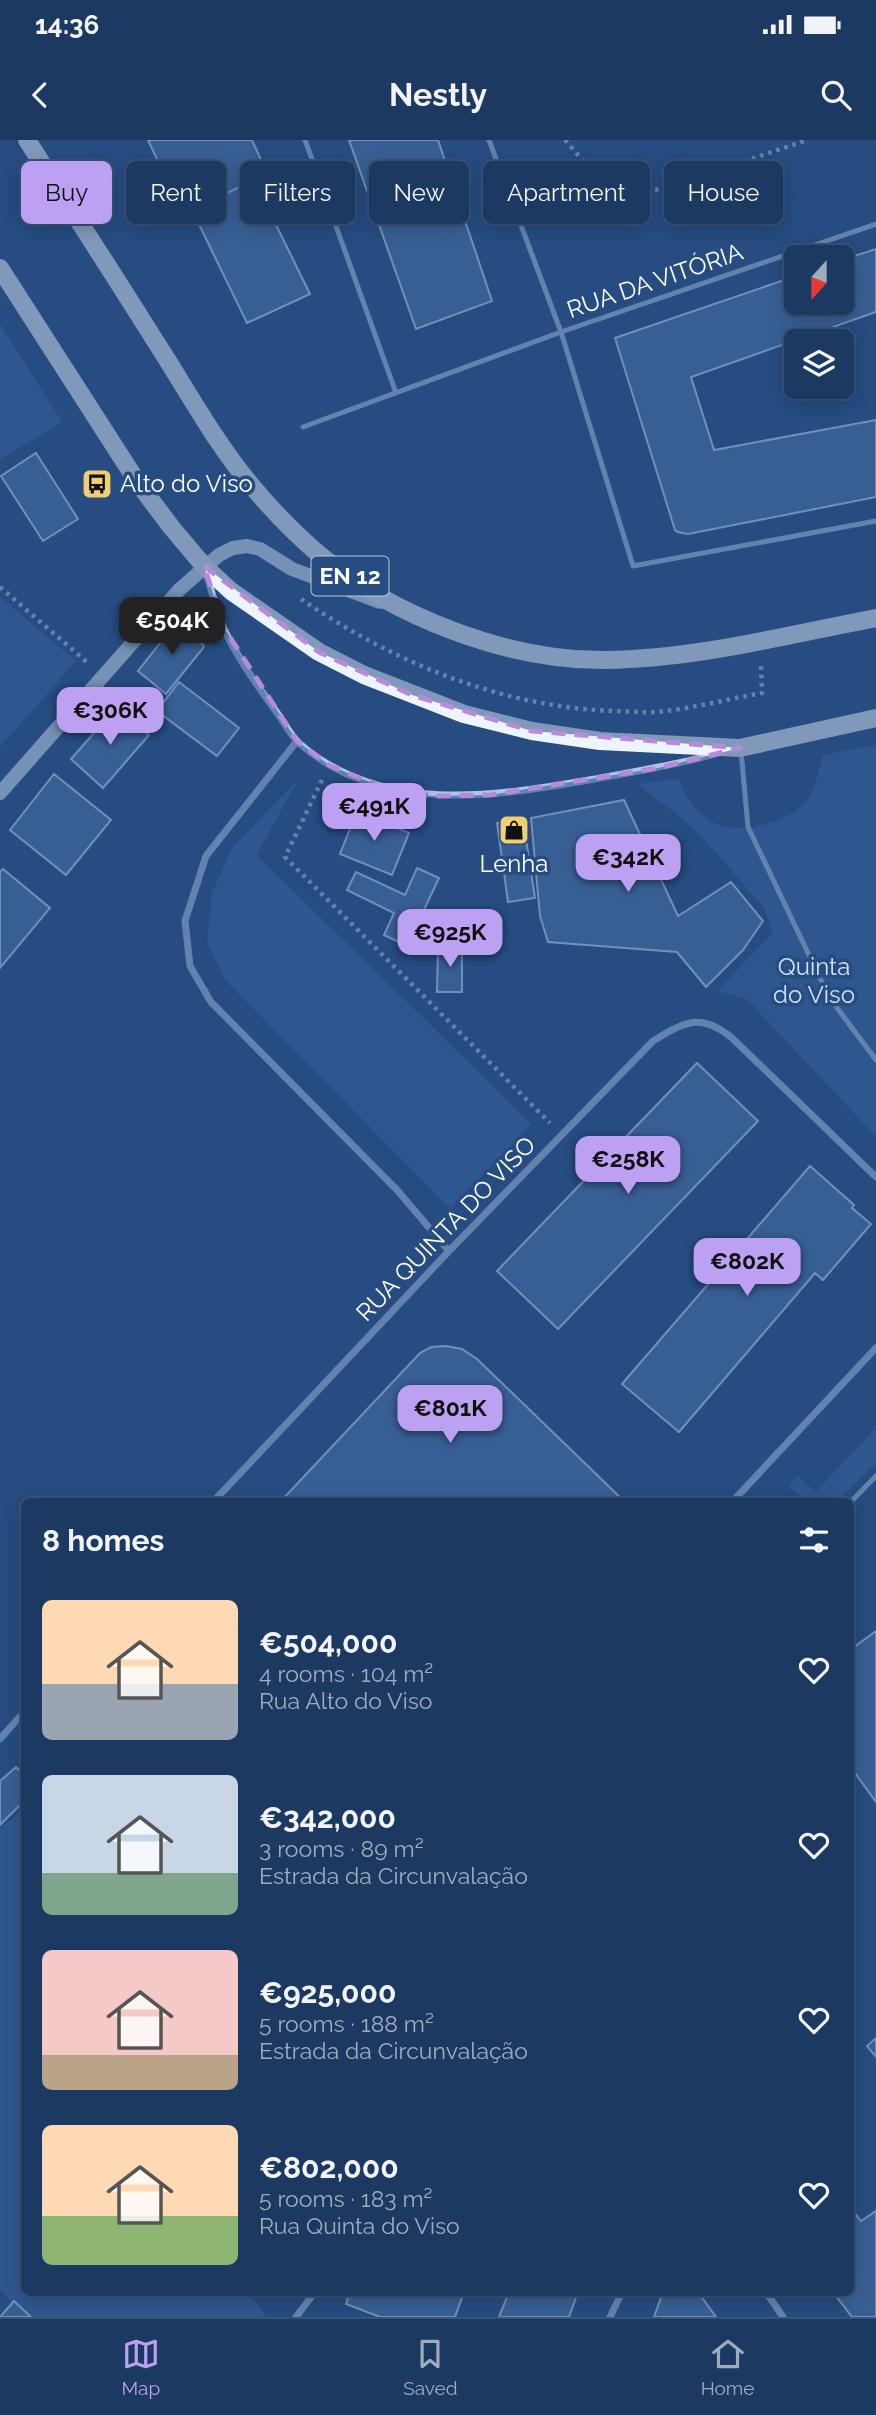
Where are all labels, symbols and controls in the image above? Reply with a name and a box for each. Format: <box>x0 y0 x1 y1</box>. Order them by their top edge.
text: 14:36 <box>35 10 99 40</box>
icon: back <box>21 76 59 114</box>
text: Nestly <box>389 76 487 113</box>
icon: search <box>817 76 855 114</box>
chip: Buy <box>21 161 112 224</box>
chip: Rent <box>126 161 226 224</box>
chip: Filters <box>240 161 355 224</box>
chip: New <box>369 161 469 224</box>
chip: Apartment <box>483 161 650 224</box>
chip: House <box>664 161 783 224</box>
street label: RUA DA VITÓRIA <box>563 237 747 324</box>
north arrow <box>784 245 854 315</box>
map controls <box>784 245 854 399</box>
button: layers <box>784 329 854 399</box>
bus stop icon: Alto do Viso <box>80 467 114 501</box>
place label: Alto do Viso <box>120 469 253 498</box>
road number: EN 12 <box>312 556 388 596</box>
pin: €504K <box>123 598 221 657</box>
text: €504K <box>135 606 209 633</box>
pin: €306K <box>61 688 159 747</box>
text: €306K <box>73 696 147 723</box>
pin: €491K <box>325 784 423 843</box>
text: €491K <box>338 792 410 819</box>
shop icon: Lenha <box>497 813 531 847</box>
pin: €342K <box>579 834 677 894</box>
text: €342K <box>592 843 664 870</box>
place label: Lenha <box>480 849 548 878</box>
pin: €925K <box>401 910 499 969</box>
text: €925K <box>413 918 487 945</box>
park label: Quinta do Viso <box>773 952 855 1009</box>
street label: RUA QUINTA DO VISO <box>350 1130 541 1327</box>
pin: €258K <box>579 1136 677 1196</box>
text: €258K <box>591 1145 665 1172</box>
pin: €802K <box>698 1238 796 1298</box>
text: €802K <box>710 1247 784 1274</box>
pin: €801K <box>401 1386 499 1445</box>
text: €801K <box>413 1394 487 1421</box>
icon: filters <box>795 1521 833 1559</box>
text: 8 homes <box>42 1523 164 1558</box>
text: €504,000 <box>259 1625 397 1660</box>
icon: home <box>98 1628 182 1712</box>
icon: heart <box>795 1651 833 1689</box>
text: 4 rooms · 104 m² <box>259 1660 433 1687</box>
text: Rua Alto do Viso <box>259 1687 433 1714</box>
text: €342,000 <box>259 1800 396 1835</box>
icon: home <box>98 1803 182 1887</box>
icon: heart <box>795 1826 833 1864</box>
text: 3 rooms · 89 m² <box>259 1835 424 1862</box>
text: Estrada da Circunvalação <box>259 1862 528 1889</box>
text: €925,000 <box>259 1975 396 2010</box>
icon: home <box>98 1978 182 2062</box>
icon: heart <box>795 2001 833 2039</box>
text: 5 rooms · 188 m² <box>259 2010 434 2037</box>
text: Estrada da Circunvalação <box>259 2037 528 2064</box>
text: €802,000 <box>259 2150 399 2185</box>
icon: home <box>98 2153 182 2237</box>
icon: heart <box>795 2176 833 2214</box>
text: 5 rooms · 183 m² <box>259 2185 433 2212</box>
text: Rua Quinta do Viso <box>259 2212 460 2239</box>
tab: Map <box>122 2335 160 2399</box>
tab: Saved <box>403 2335 458 2399</box>
tab: Home <box>701 2335 754 2399</box>

